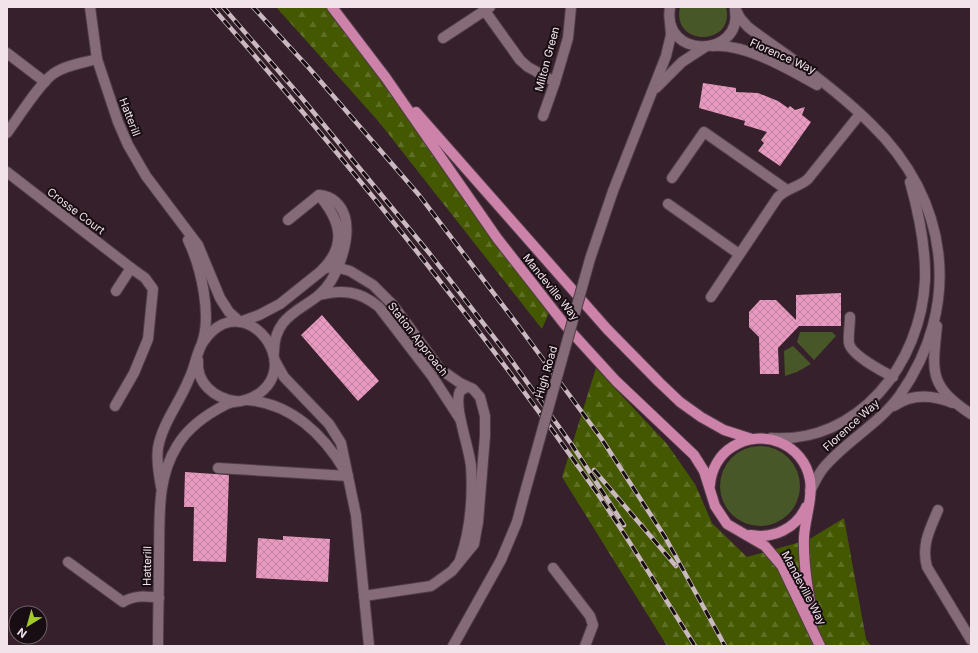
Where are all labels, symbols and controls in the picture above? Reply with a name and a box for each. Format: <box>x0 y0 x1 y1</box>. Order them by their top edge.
street label: Milton Green <box>532 25 562 93</box>
street label: Florence Way <box>748 35 818 77</box>
street label: Hatterill <box>116 96 144 138</box>
street label: Crosse Court <box>44 185 108 238</box>
street label: Mandeville Way <box>520 251 582 323</box>
street label: Station Approach <box>385 299 451 379</box>
street label: High Road <box>532 344 560 400</box>
street label: Florence Way <box>820 396 882 454</box>
street label: Hatterill <box>140 546 154 586</box>
street label: Mandeville Way <box>779 549 829 627</box>
north arrow <box>8 605 48 645</box>
text: N <box>14 625 30 641</box>

